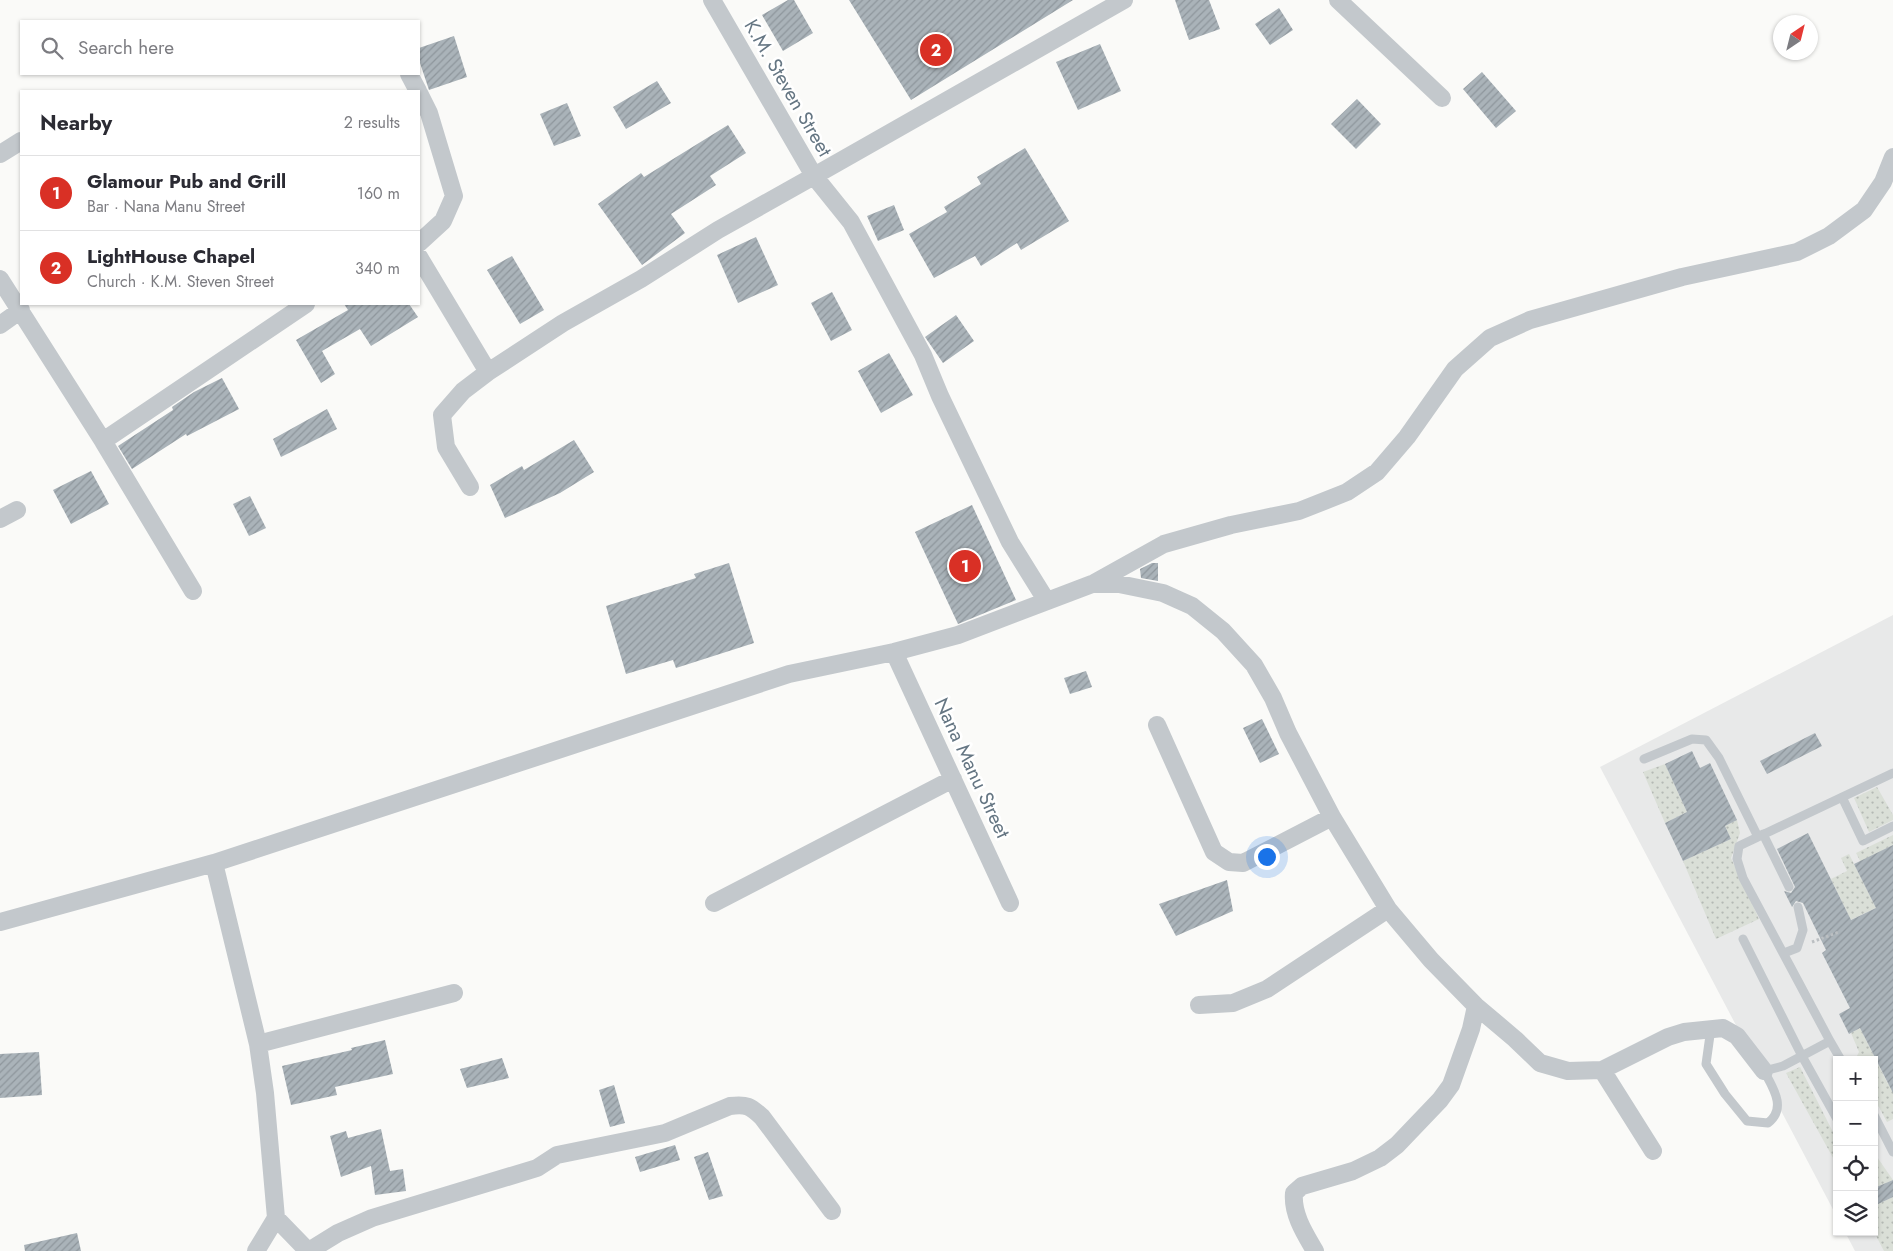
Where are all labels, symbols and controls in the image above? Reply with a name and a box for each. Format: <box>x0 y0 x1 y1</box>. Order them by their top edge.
street label: K.M. Steven Street <box>737 14 839 162</box>
north arrow <box>1773 15 1818 60</box>
search box <box>20 20 420 75</box>
pin: 2 <box>920 31 952 69</box>
icon: search <box>38 34 66 62</box>
text: Search here <box>78 34 174 61</box>
text: Nearby <box>40 108 112 138</box>
text: 2 results <box>344 111 400 134</box>
text: Glamour Pub and Grill <box>87 168 286 195</box>
text: 1 <box>52 182 60 205</box>
text: 160 m <box>357 182 400 205</box>
text: Bar · Nana Manu Street <box>87 195 245 218</box>
text: LightHouse Chapel <box>87 243 255 270</box>
text: 2 <box>51 257 61 280</box>
text: 340 m <box>355 257 400 280</box>
text: Church · K.M. Steven Street <box>87 270 274 293</box>
pin: 1 <box>949 547 981 585</box>
street label: Nana Manu Street <box>927 693 1017 843</box>
your location <box>1254 844 1280 870</box>
map controls <box>1833 1056 1878 1236</box>
button: + <box>1833 1056 1878 1101</box>
button: − <box>1833 1101 1878 1146</box>
button: locate <box>1833 1146 1878 1191</box>
button: layers <box>1833 1191 1878 1236</box>

